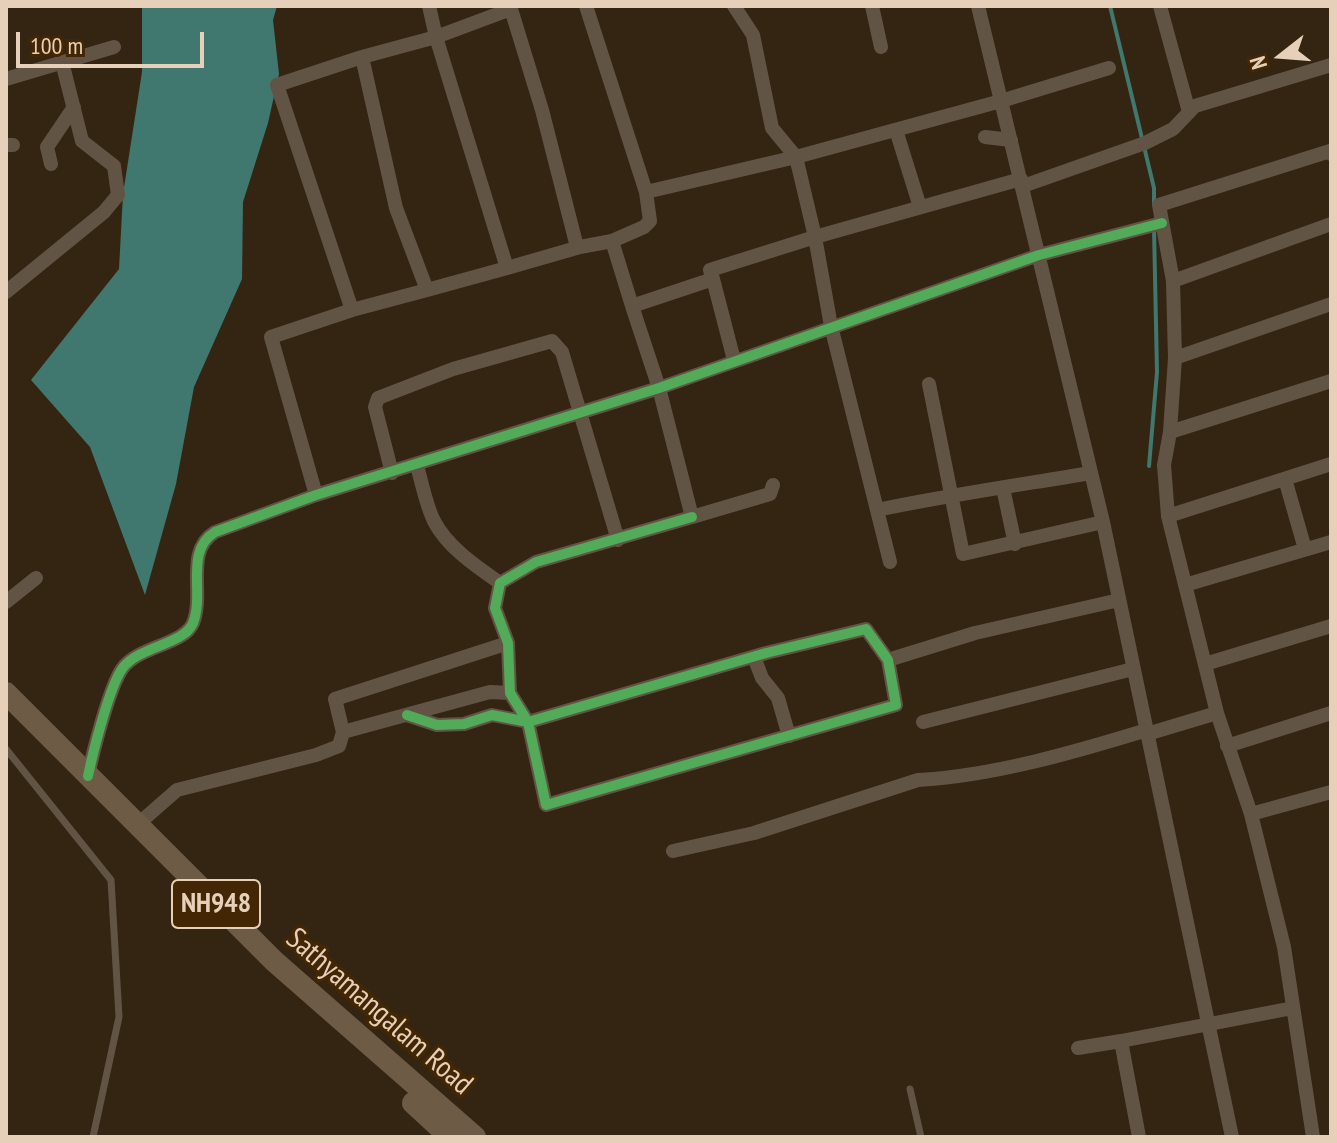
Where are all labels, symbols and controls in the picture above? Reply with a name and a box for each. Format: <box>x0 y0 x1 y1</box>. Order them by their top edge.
scale bar <box>20 16 208 66</box>
north arrow <box>1241 16 1321 96</box>
text: 100 m <box>30 30 83 61</box>
text: N <box>1243 53 1273 73</box>
road number: NH948 <box>172 880 260 928</box>
street label: Sathyamangalam Road <box>278 921 480 1103</box>

